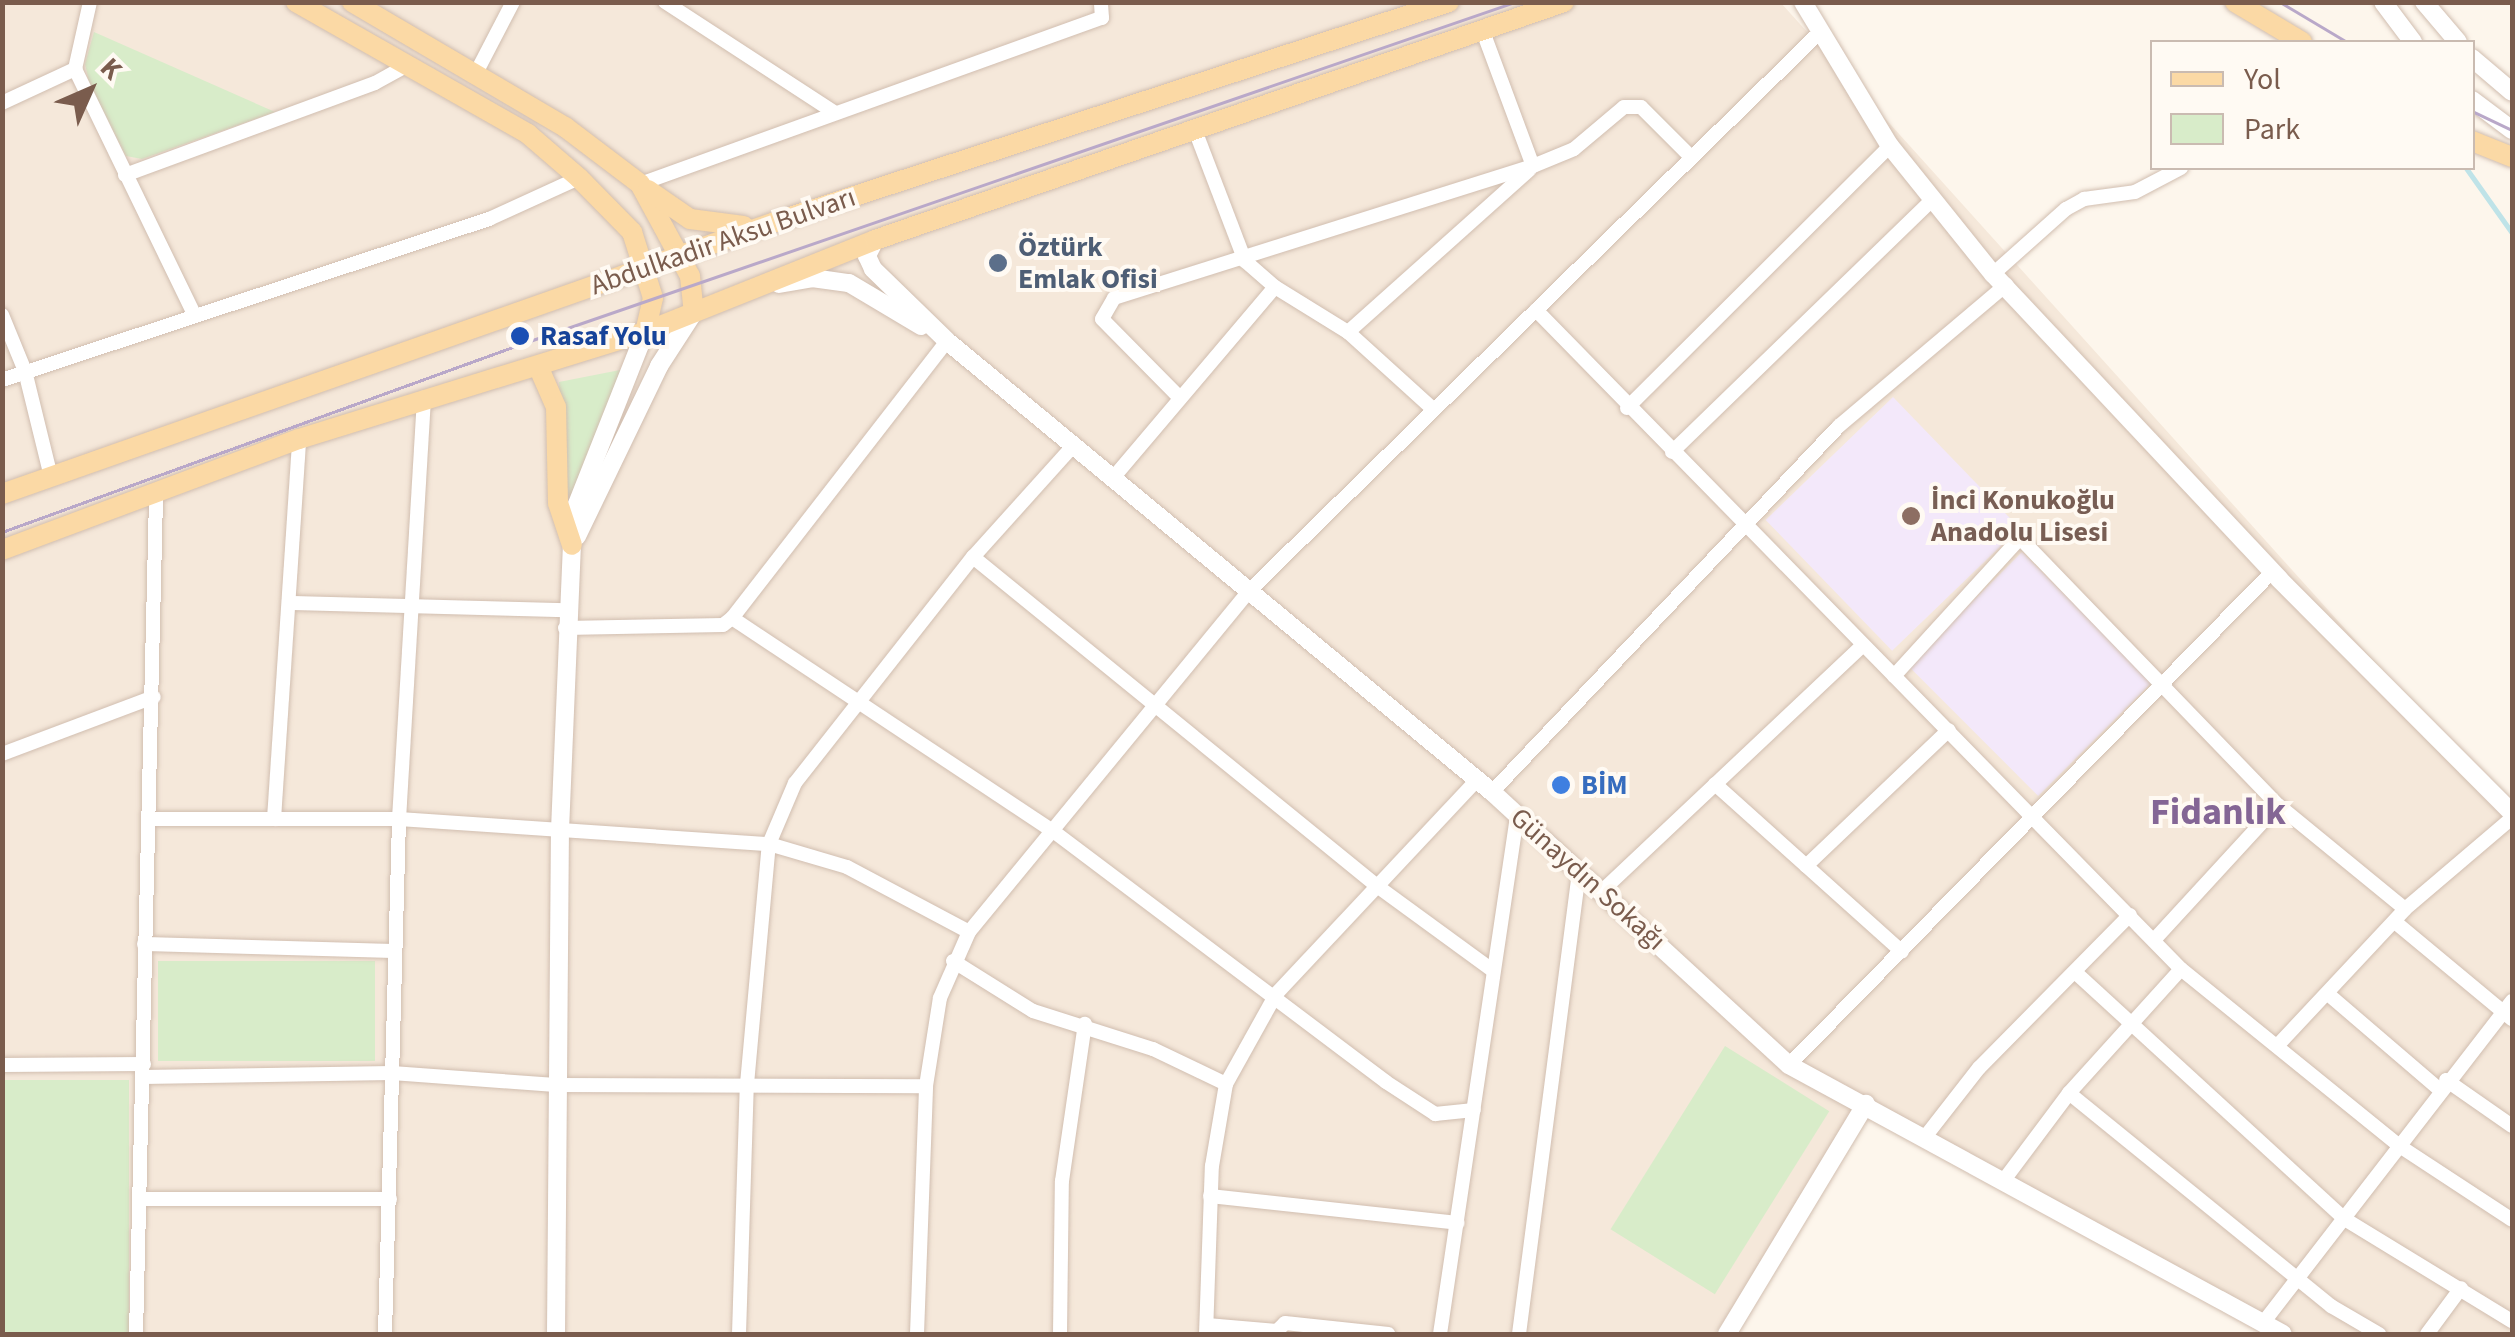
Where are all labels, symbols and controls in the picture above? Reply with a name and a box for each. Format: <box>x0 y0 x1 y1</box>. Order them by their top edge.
north arrow <box>40 40 140 140</box>
legend <box>2150 40 2475 170</box>
text: K <box>91 49 131 89</box>
text: Yol <box>2244 58 2281 101</box>
text: Park <box>2244 108 2300 151</box>
street label: Abdulkadir Aksu Bulvarı <box>586 180 860 302</box>
place label: Öztürk Emlak Ofisi <box>1018 230 1158 296</box>
marker: Öztürk Emlak Ofisi <box>987 252 1009 274</box>
place label: Rasaf Yolu <box>540 319 667 353</box>
marker: Rasaf Yolu <box>509 325 531 347</box>
place label: İnci Konukoğlu Anadolu Lisesi <box>1931 483 2115 549</box>
marker: İnci Konukoğlu Anadolu Lisesi <box>1900 505 1922 527</box>
place label: BİM <box>1581 768 1628 802</box>
marker: BİM <box>1550 774 1572 796</box>
district label: Fidanlık <box>2150 790 2286 836</box>
street label: Günaydın Sokağı <box>1504 801 1672 957</box>

